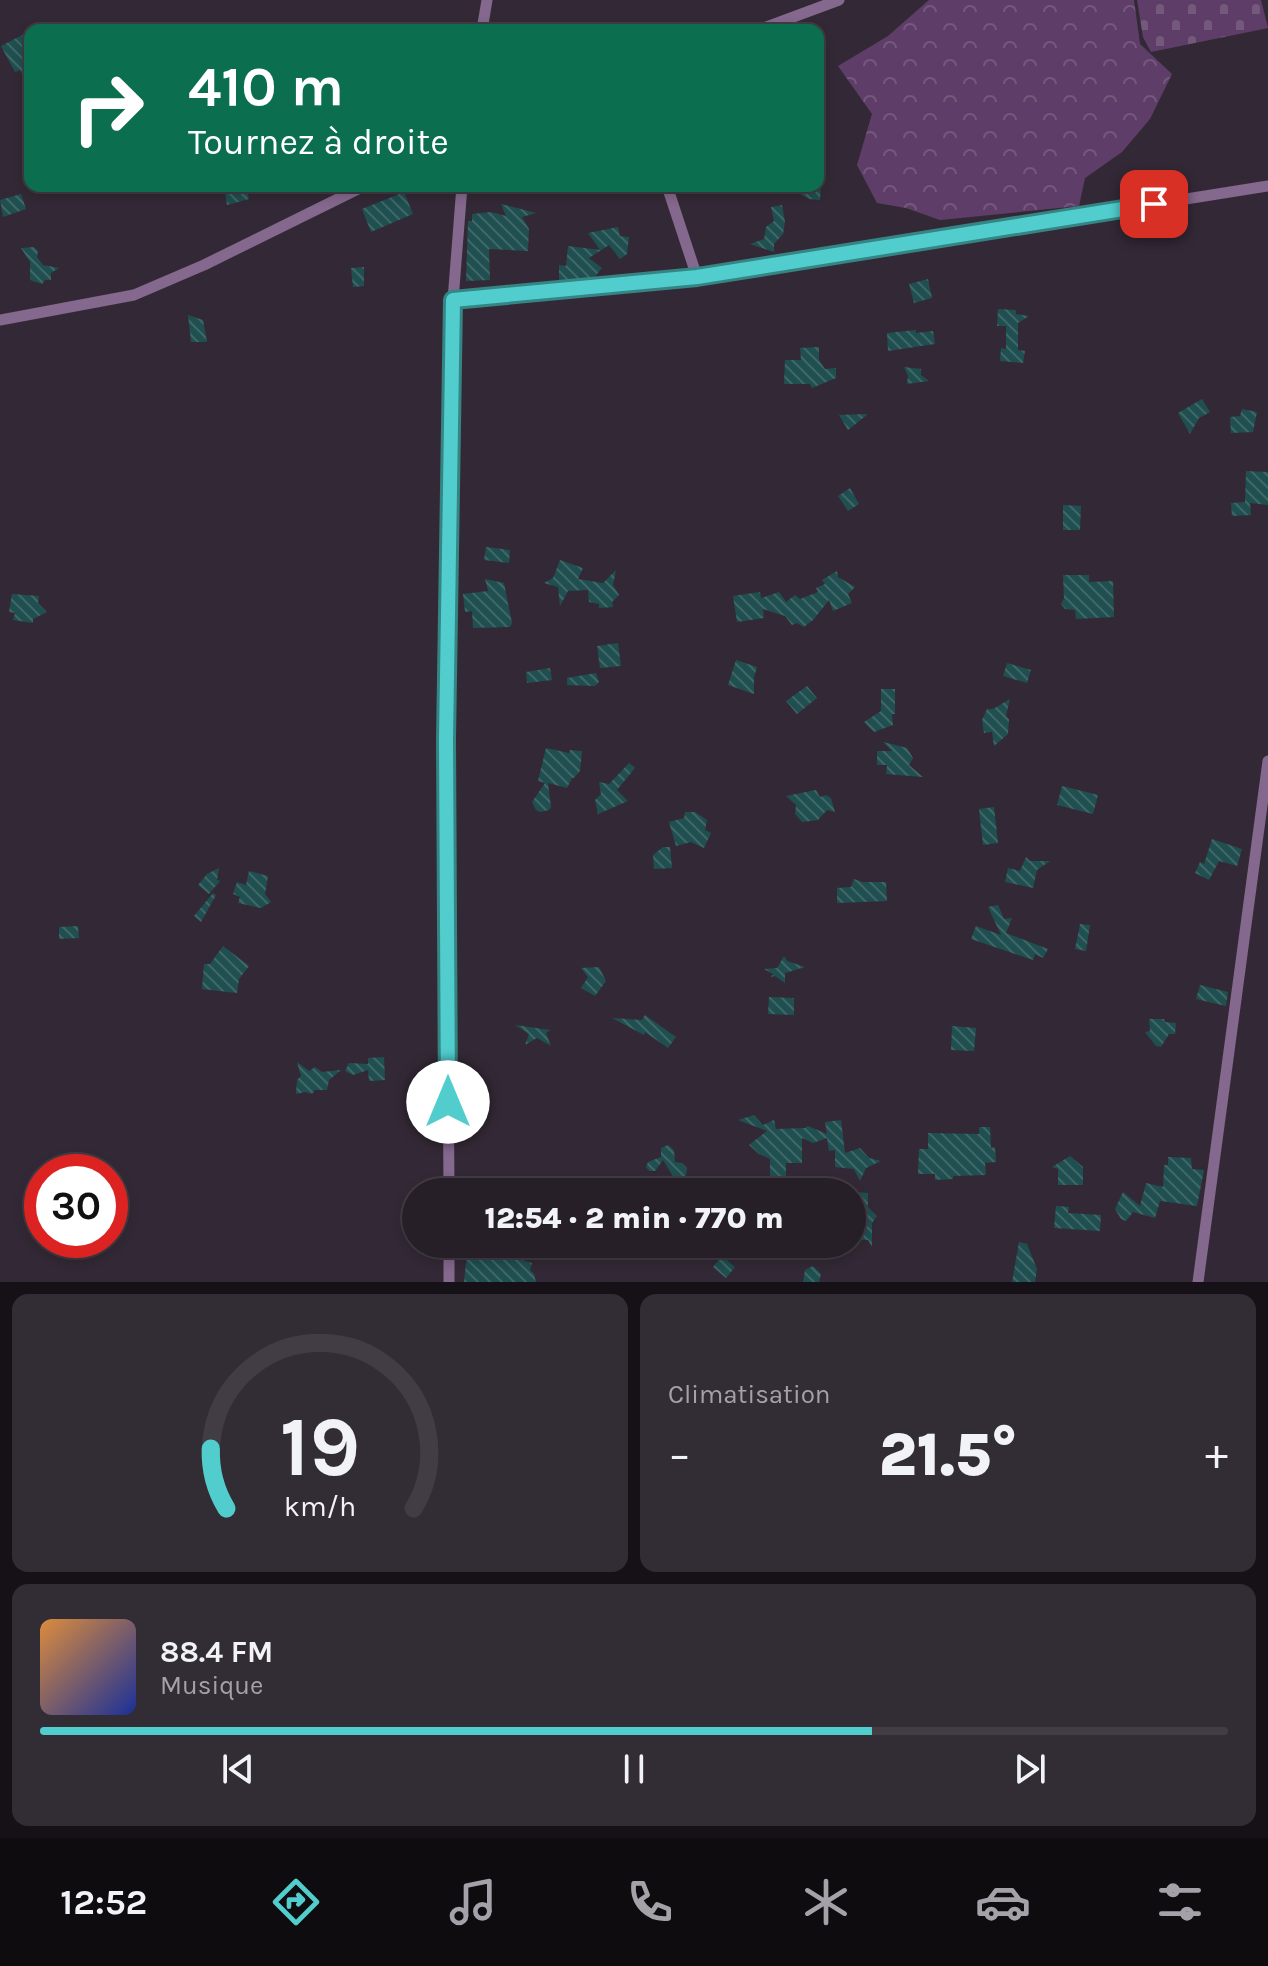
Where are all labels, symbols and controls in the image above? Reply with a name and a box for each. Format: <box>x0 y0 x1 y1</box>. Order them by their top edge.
text: 410 m <box>188 54 344 119</box>
icon: right <box>56 56 160 160</box>
text: Tournez à droite <box>188 121 449 163</box>
pin <box>1120 170 1188 238</box>
icon: arrive <box>1132 182 1176 226</box>
position arrow <box>406 1060 490 1144</box>
speed limit sign: 30 <box>24 1154 128 1258</box>
text: 12:54 · 2 min · 770 m <box>484 1200 784 1236</box>
text: Climatisation <box>668 1379 831 1410</box>
text: 19 <box>280 1399 360 1496</box>
text: 21.5° <box>879 1420 1017 1490</box>
text: − <box>668 1429 691 1480</box>
text: + <box>1205 1429 1228 1480</box>
text: km/h <box>284 1490 356 1523</box>
text: 88.4 FM <box>160 1634 273 1670</box>
text: Musique <box>160 1670 263 1701</box>
icon: previous <box>216 1747 260 1791</box>
icon: pause <box>612 1747 656 1791</box>
icon: next <box>1008 1747 1052 1791</box>
icon: directions <box>268 1874 324 1930</box>
icon: music <box>445 1874 501 1930</box>
icon: phone <box>622 1874 678 1930</box>
icon: climate <box>798 1874 854 1930</box>
icon: car <box>975 1874 1031 1930</box>
icon: filters <box>1152 1874 1208 1930</box>
text: 12:52 <box>60 1881 147 1923</box>

